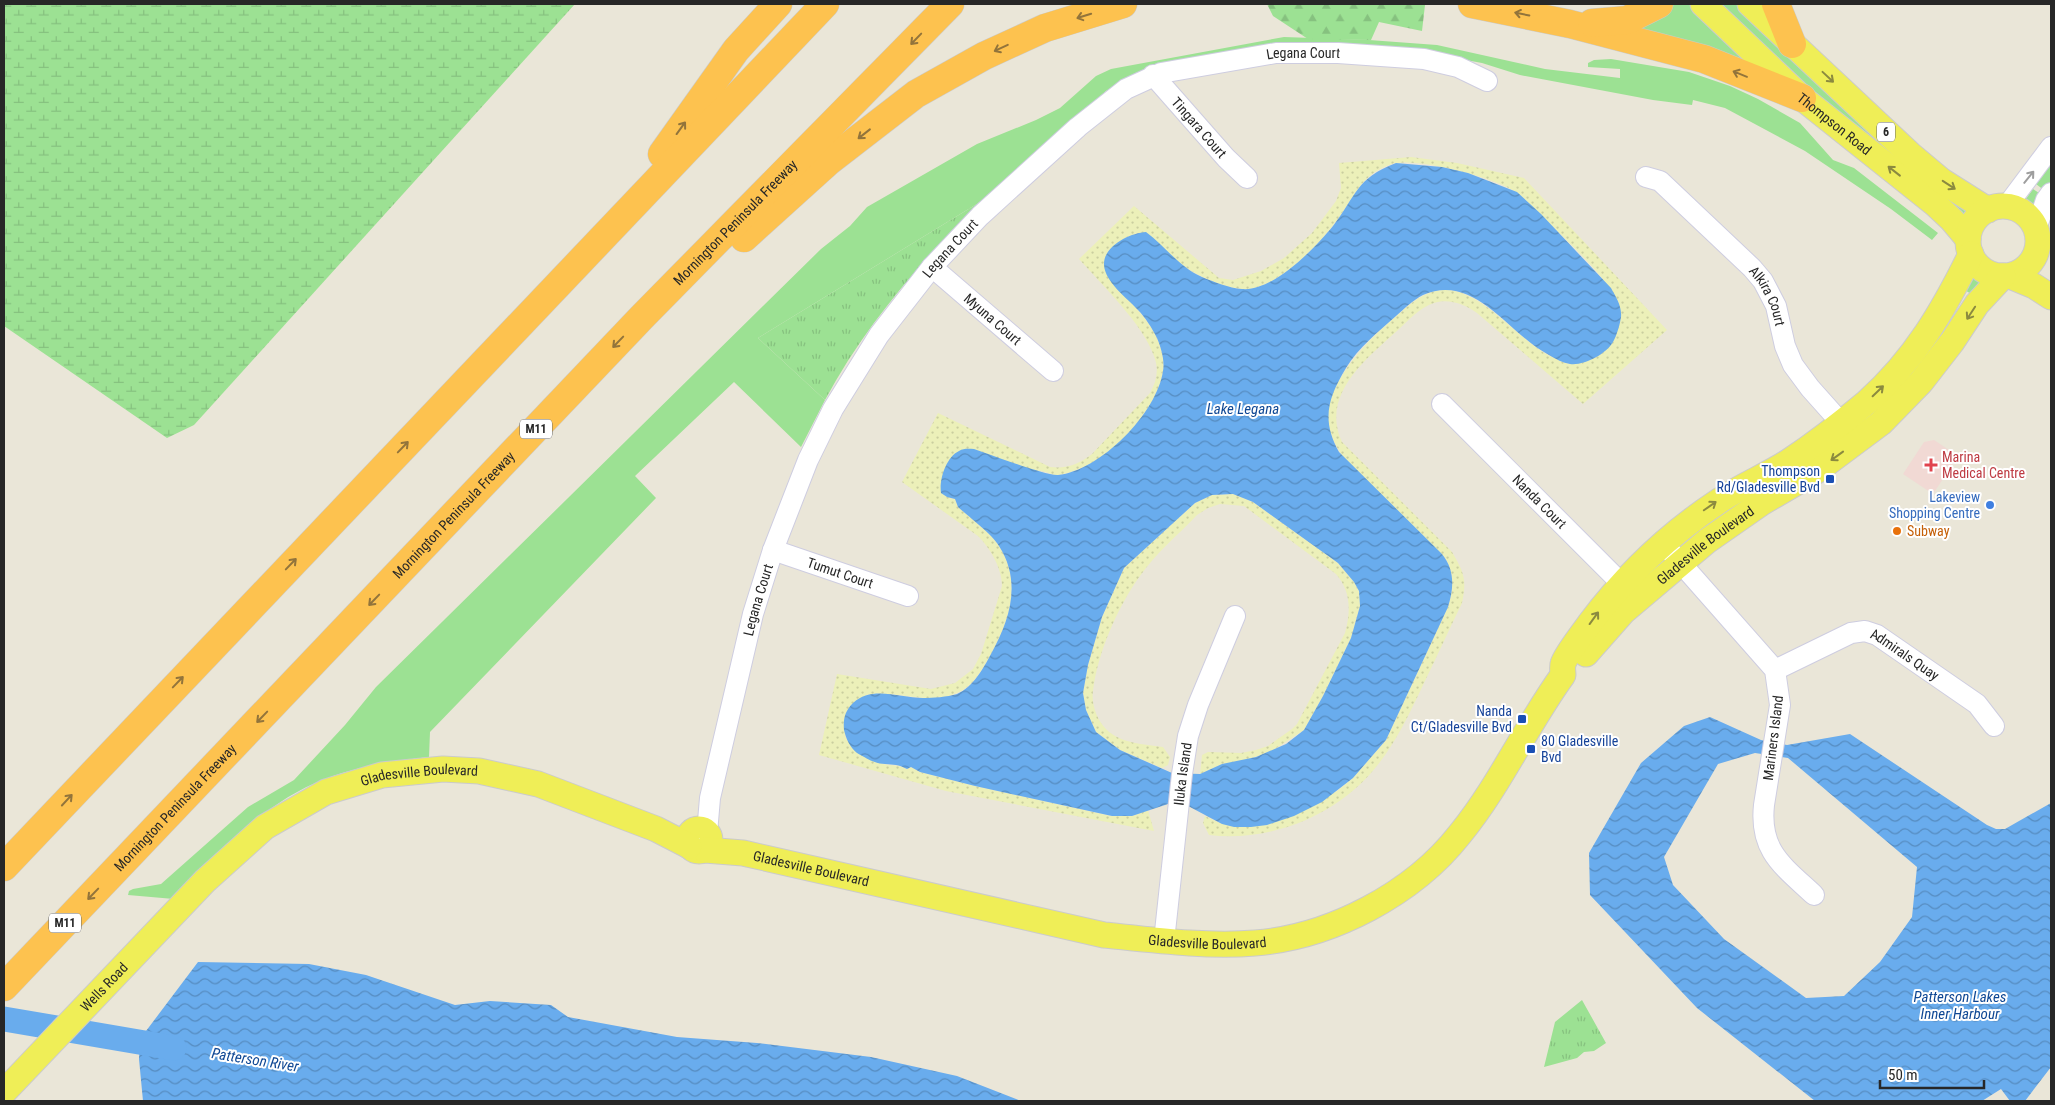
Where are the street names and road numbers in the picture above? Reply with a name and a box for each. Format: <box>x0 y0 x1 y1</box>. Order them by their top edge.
street label: Legana Court <box>1265 45 1341 63</box>
street label: Thompson Road <box>1794 90 1875 158</box>
street label: Tingara Court <box>1168 94 1230 161</box>
road number: 6 <box>1877 122 1895 142</box>
street label: Mornington Peninsula Freeway <box>670 156 800 288</box>
street label: Legana Court <box>919 215 981 281</box>
street label: Alkira Court <box>1746 263 1788 328</box>
street label: Myuna Court <box>961 290 1025 348</box>
road number: M11 <box>520 419 552 438</box>
street label: Mornington Peninsula Freeway <box>389 448 518 582</box>
street label: Nanda Court <box>1509 471 1570 532</box>
street label: Gladesville Boulevard <box>1654 503 1757 588</box>
street label: Tumut Court <box>805 554 875 592</box>
street label: Legana Court <box>740 562 776 637</box>
street label: Admirals Quay <box>1868 625 1942 684</box>
street label: Mariners Island <box>1760 695 1786 781</box>
street label: Mornington Peninsula Freeway <box>111 740 239 874</box>
street label: Iluka Island <box>1171 741 1195 806</box>
street label: Gladesville Boulevard <box>358 761 478 789</box>
street label: Gladesville Boulevard <box>752 848 871 889</box>
road number: M11 <box>49 914 81 932</box>
street label: Gladesville Boulevard <box>1147 932 1267 952</box>
street label: Wells Road <box>77 959 131 1015</box>

